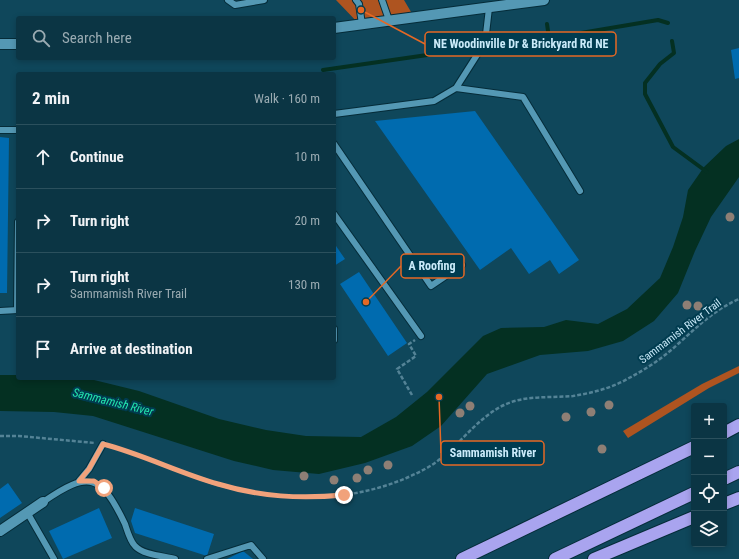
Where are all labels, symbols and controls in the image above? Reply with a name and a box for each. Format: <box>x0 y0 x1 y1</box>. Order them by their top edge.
search box <box>16 16 336 60</box>
icon: search <box>30 27 52 49</box>
text: Search here <box>62 29 132 47</box>
callout: NE Woodinville Dr & Brickyard Rd NE <box>425 32 616 56</box>
text: NE Woodinville Dr & Brickyard Rd NE <box>434 37 609 51</box>
text: 2 min <box>32 88 70 108</box>
text: Walk · 160 m <box>254 91 320 106</box>
icon: ahead <box>32 146 54 168</box>
text: Continue <box>70 148 124 166</box>
text: 10 m <box>294 149 320 164</box>
icon: right <box>32 210 54 232</box>
text: Turn right <box>70 212 129 230</box>
text: 20 m <box>294 213 320 228</box>
callout: A Roofing <box>401 254 464 278</box>
text: A Roofing <box>409 259 456 273</box>
text: Turn right <box>70 268 129 286</box>
icon: right <box>32 274 54 296</box>
text: 130 m <box>288 277 320 292</box>
text: Sammamish River Trail <box>70 286 187 301</box>
street label: Sammamish River Trail <box>637 296 724 366</box>
icon: arrive <box>32 338 54 360</box>
text: Arrive at destination <box>70 340 193 358</box>
water label: Sammamish River <box>71 385 155 419</box>
map controls <box>691 403 727 547</box>
button: + <box>691 403 727 439</box>
button: − <box>691 439 727 475</box>
callout: Sammamish River <box>441 441 544 465</box>
text: Sammamish River <box>450 446 536 460</box>
button: locate <box>691 475 727 511</box>
route start <box>95 479 113 497</box>
route end <box>335 486 353 504</box>
button: layers <box>691 511 727 547</box>

